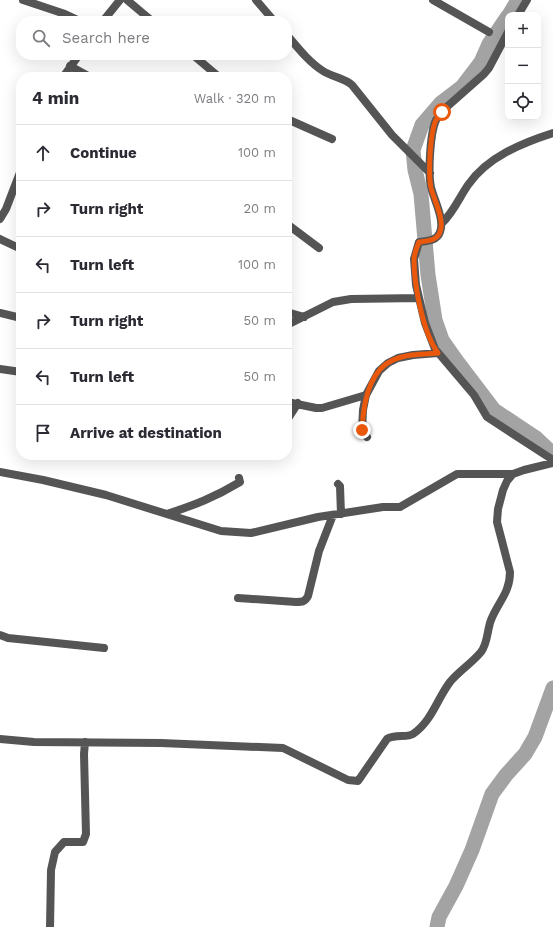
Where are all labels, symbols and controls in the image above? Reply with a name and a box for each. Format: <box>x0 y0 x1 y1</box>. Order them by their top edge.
map controls <box>505 12 541 120</box>
button: + <box>505 12 541 48</box>
search box <box>16 16 292 60</box>
icon: search <box>30 27 52 49</box>
text: Search here <box>62 29 150 47</box>
button: − <box>505 48 541 84</box>
button: locate <box>505 84 541 120</box>
text: 4 min <box>32 88 79 108</box>
text: Walk · 320 m <box>194 91 276 106</box>
route start <box>433 103 451 121</box>
icon: ahead <box>32 142 54 164</box>
text: Continue <box>70 144 137 162</box>
text: 100 m <box>238 145 276 160</box>
icon: right <box>32 198 54 220</box>
text: Turn right <box>70 200 143 218</box>
text: 20 m <box>244 201 276 216</box>
icon: left <box>32 254 54 276</box>
text: Turn left <box>70 256 134 274</box>
text: 100 m <box>238 257 276 272</box>
icon: right <box>32 310 54 332</box>
text: Turn right <box>70 312 143 330</box>
text: 50 m <box>244 313 276 328</box>
icon: left <box>32 366 54 388</box>
text: Turn left <box>70 368 134 386</box>
text: 50 m <box>244 369 276 384</box>
route end <box>353 421 371 439</box>
icon: arrive <box>32 422 54 444</box>
text: Arrive at destination <box>70 424 222 442</box>

